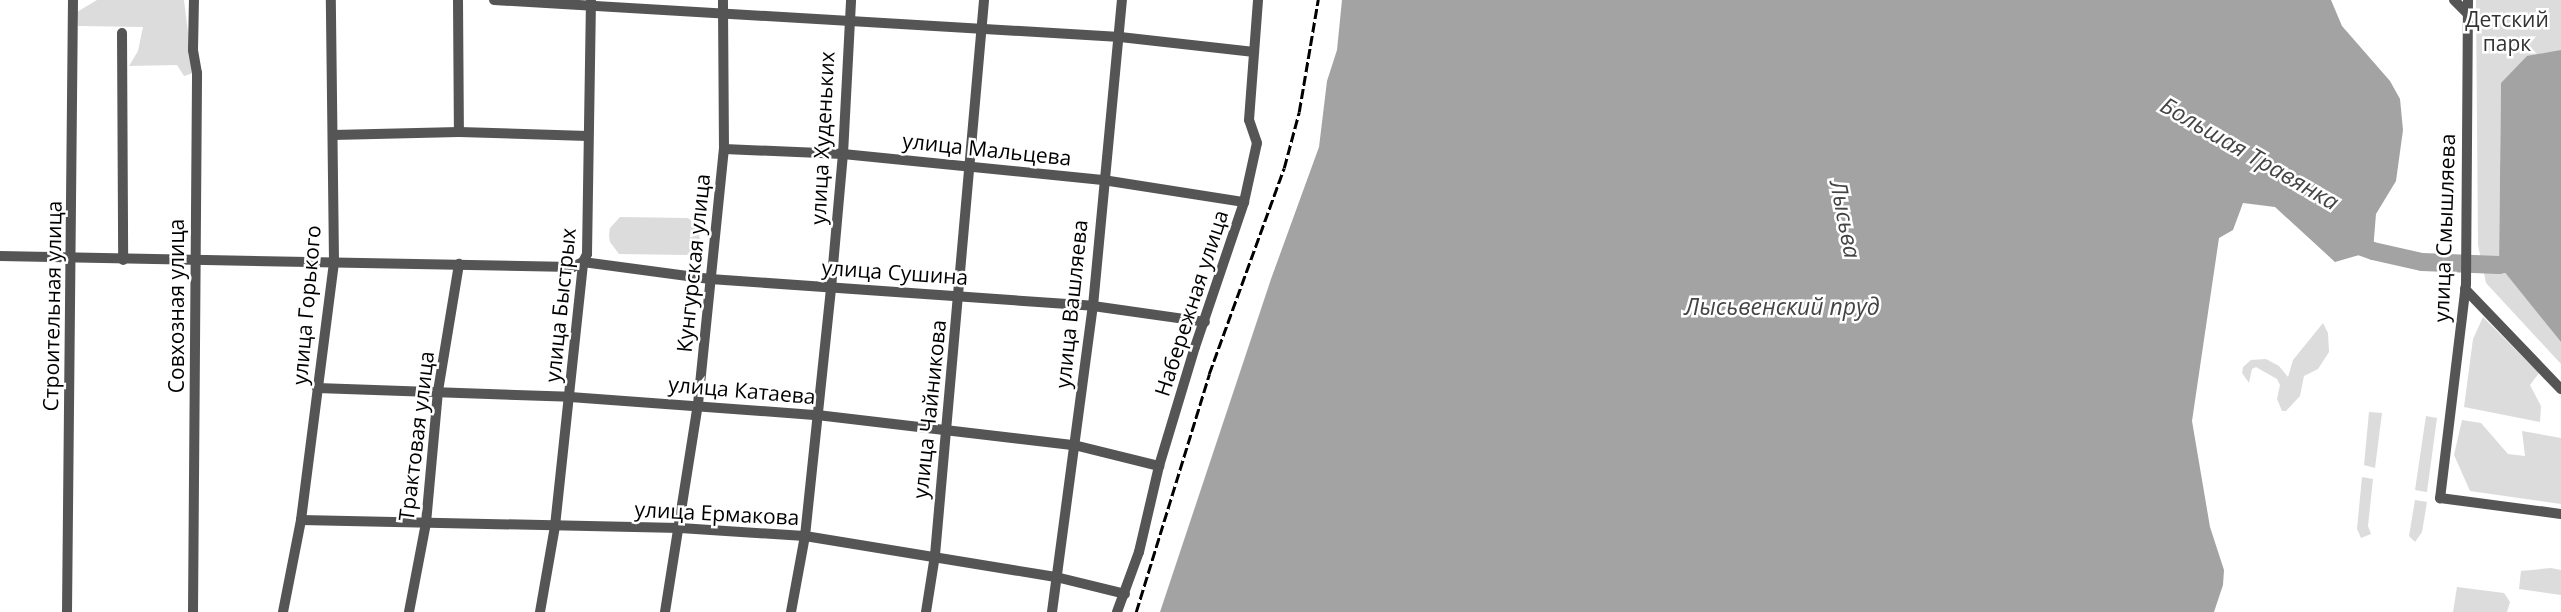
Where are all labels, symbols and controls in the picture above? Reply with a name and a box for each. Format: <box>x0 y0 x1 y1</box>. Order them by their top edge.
park label: Детский парк <box>2465 6 2549 56</box>
street label: улица Худеньких <box>805 51 839 225</box>
water label: Большая Травянка <box>2156 91 2344 215</box>
street label: улица Мальцева <box>901 128 1073 170</box>
street label: улица Смышляева <box>2428 133 2460 323</box>
street label: Кунгурская улица <box>671 172 715 354</box>
water label: Лысьва <box>1825 178 1867 260</box>
street label: Строительная улица <box>38 200 66 412</box>
street label: Набережная улица <box>1149 207 1233 399</box>
street label: Совхозная улица <box>163 219 189 393</box>
street label: улица Вашляева <box>1050 219 1092 389</box>
street label: улица Горького <box>286 224 326 386</box>
street label: улица Быстрых <box>539 227 581 383</box>
street label: улица Сушина <box>821 254 969 290</box>
water label: Лысьвенский пруд <box>1684 292 1880 320</box>
street label: улица Чайникова <box>907 318 951 500</box>
street label: Трактовая улица <box>393 350 439 522</box>
street label: улица Катаева <box>667 371 817 409</box>
street label: улица Ермакова <box>634 496 800 530</box>

